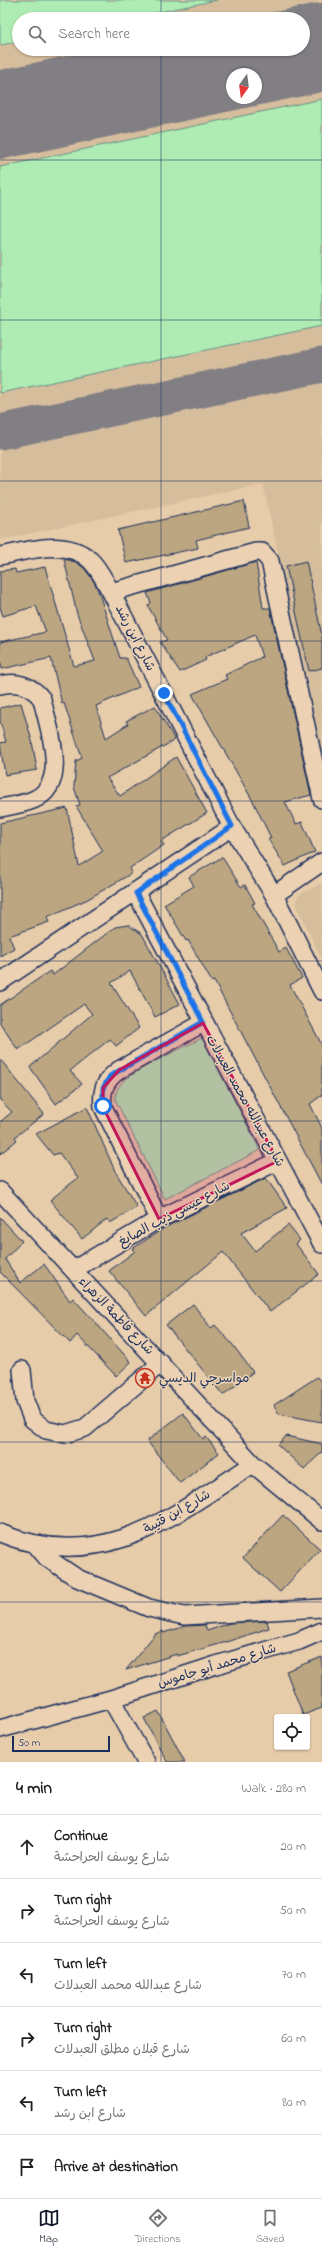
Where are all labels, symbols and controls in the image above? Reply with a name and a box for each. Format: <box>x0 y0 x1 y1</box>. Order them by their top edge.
search box <box>12 12 310 56</box>
icon: search <box>26 23 48 45</box>
text: Search here <box>58 23 130 45</box>
north arrow <box>226 68 262 104</box>
street label: شارع ابن رشد <box>110 602 160 674</box>
route end <box>155 684 173 702</box>
street label: شارع عبدالله محمد العبدلات <box>201 1032 289 1170</box>
route start <box>94 1097 112 1115</box>
street label: شارع عيسى ذيب الصايغ <box>115 1176 233 1252</box>
street label: شارع فاطمة الزهراء <box>74 1273 158 1359</box>
temple icon: مواسرجي الديسي <box>134 1367 156 1389</box>
place label: مواسرجي الديسي <box>159 1369 249 1389</box>
street label: شارع ابن قتيبة <box>140 1485 214 1539</box>
street label: شارع محمد أبو جاموس <box>155 1639 279 1693</box>
map controls <box>274 1714 310 1750</box>
button: locate <box>274 1714 310 1750</box>
scale bar <box>12 1734 110 1753</box>
text: 50 m <box>18 1735 40 1751</box>
text: 4 min <box>16 1776 52 1801</box>
text: Walk · 280 m <box>241 1779 306 1798</box>
text: Continue <box>54 1825 108 1847</box>
icon: ahead <box>16 1836 38 1858</box>
text: 20 m <box>281 1837 306 1856</box>
text: شارع يوسف الحراحشة <box>54 1848 170 1867</box>
text: Turn right <box>54 1889 112 1911</box>
icon: right <box>16 1900 38 1922</box>
text: 50 m <box>280 1901 306 1920</box>
text: شارع يوسف الحراحشة <box>54 1912 170 1931</box>
text: Turn left <box>54 1953 107 1975</box>
icon: left <box>16 1964 38 1986</box>
text: 70 m <box>282 1965 306 1984</box>
text: شارع عبدالله محمد العبدلات <box>54 1976 202 1995</box>
text: Turn right <box>54 2017 112 2039</box>
icon: right <box>16 2028 38 2050</box>
text: 60 m <box>281 2029 306 2048</box>
text: شارع قبلان مطلق العبدلات <box>54 2040 190 2059</box>
text: Turn left <box>54 2081 107 2103</box>
icon: left <box>16 2092 38 2114</box>
text: 80 m <box>282 2093 306 2112</box>
text: شارع ابن رشد <box>54 2104 126 2123</box>
icon: arrive <box>16 2156 38 2178</box>
text: Arrive at destination <box>54 2156 178 2178</box>
tab: Map <box>38 2207 60 2247</box>
tab: Directions <box>135 2207 180 2247</box>
tab: Saved <box>256 2207 284 2247</box>

